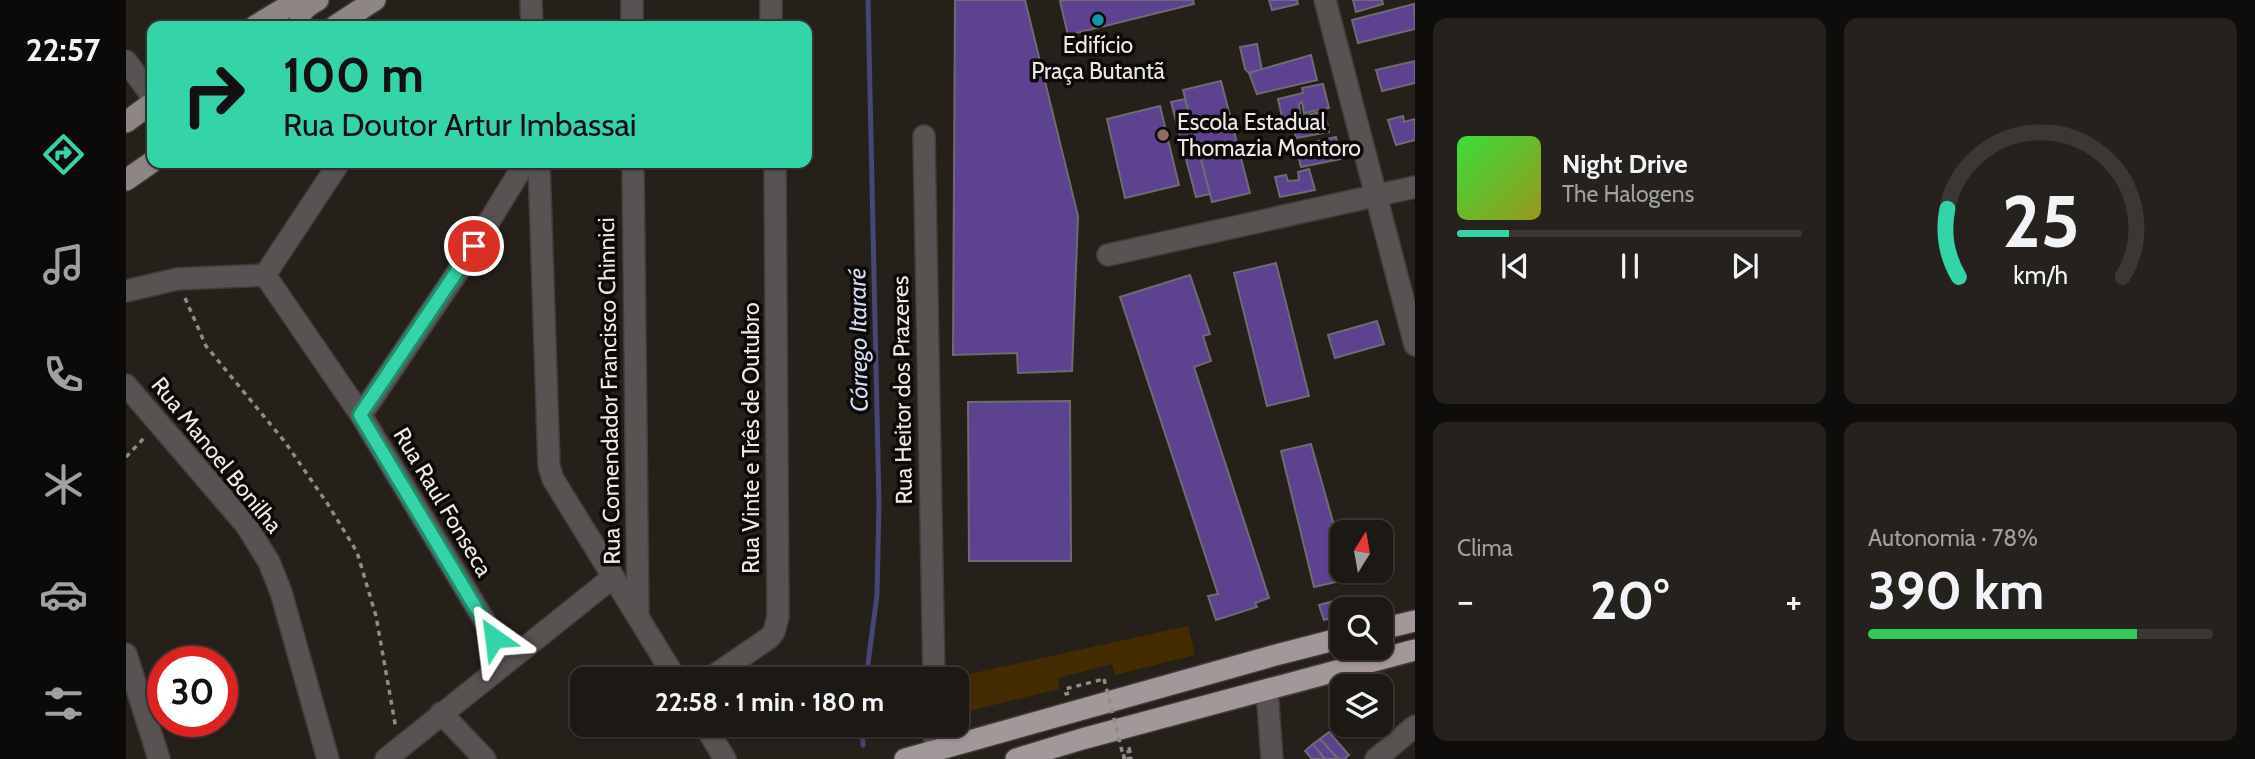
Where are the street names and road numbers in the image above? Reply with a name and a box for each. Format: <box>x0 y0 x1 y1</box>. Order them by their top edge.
street label: Rua Comendador Francisco Chinnici <box>592 217 626 565</box>
street label: Rua Heitor dos Prazeres <box>886 275 918 505</box>
street label: Rua Vinte e Três de Outubro <box>737 302 765 574</box>
street label: Rua Manoel Bonilha <box>146 371 288 539</box>
street label: Rua Raul Fonseca <box>388 423 498 581</box>

